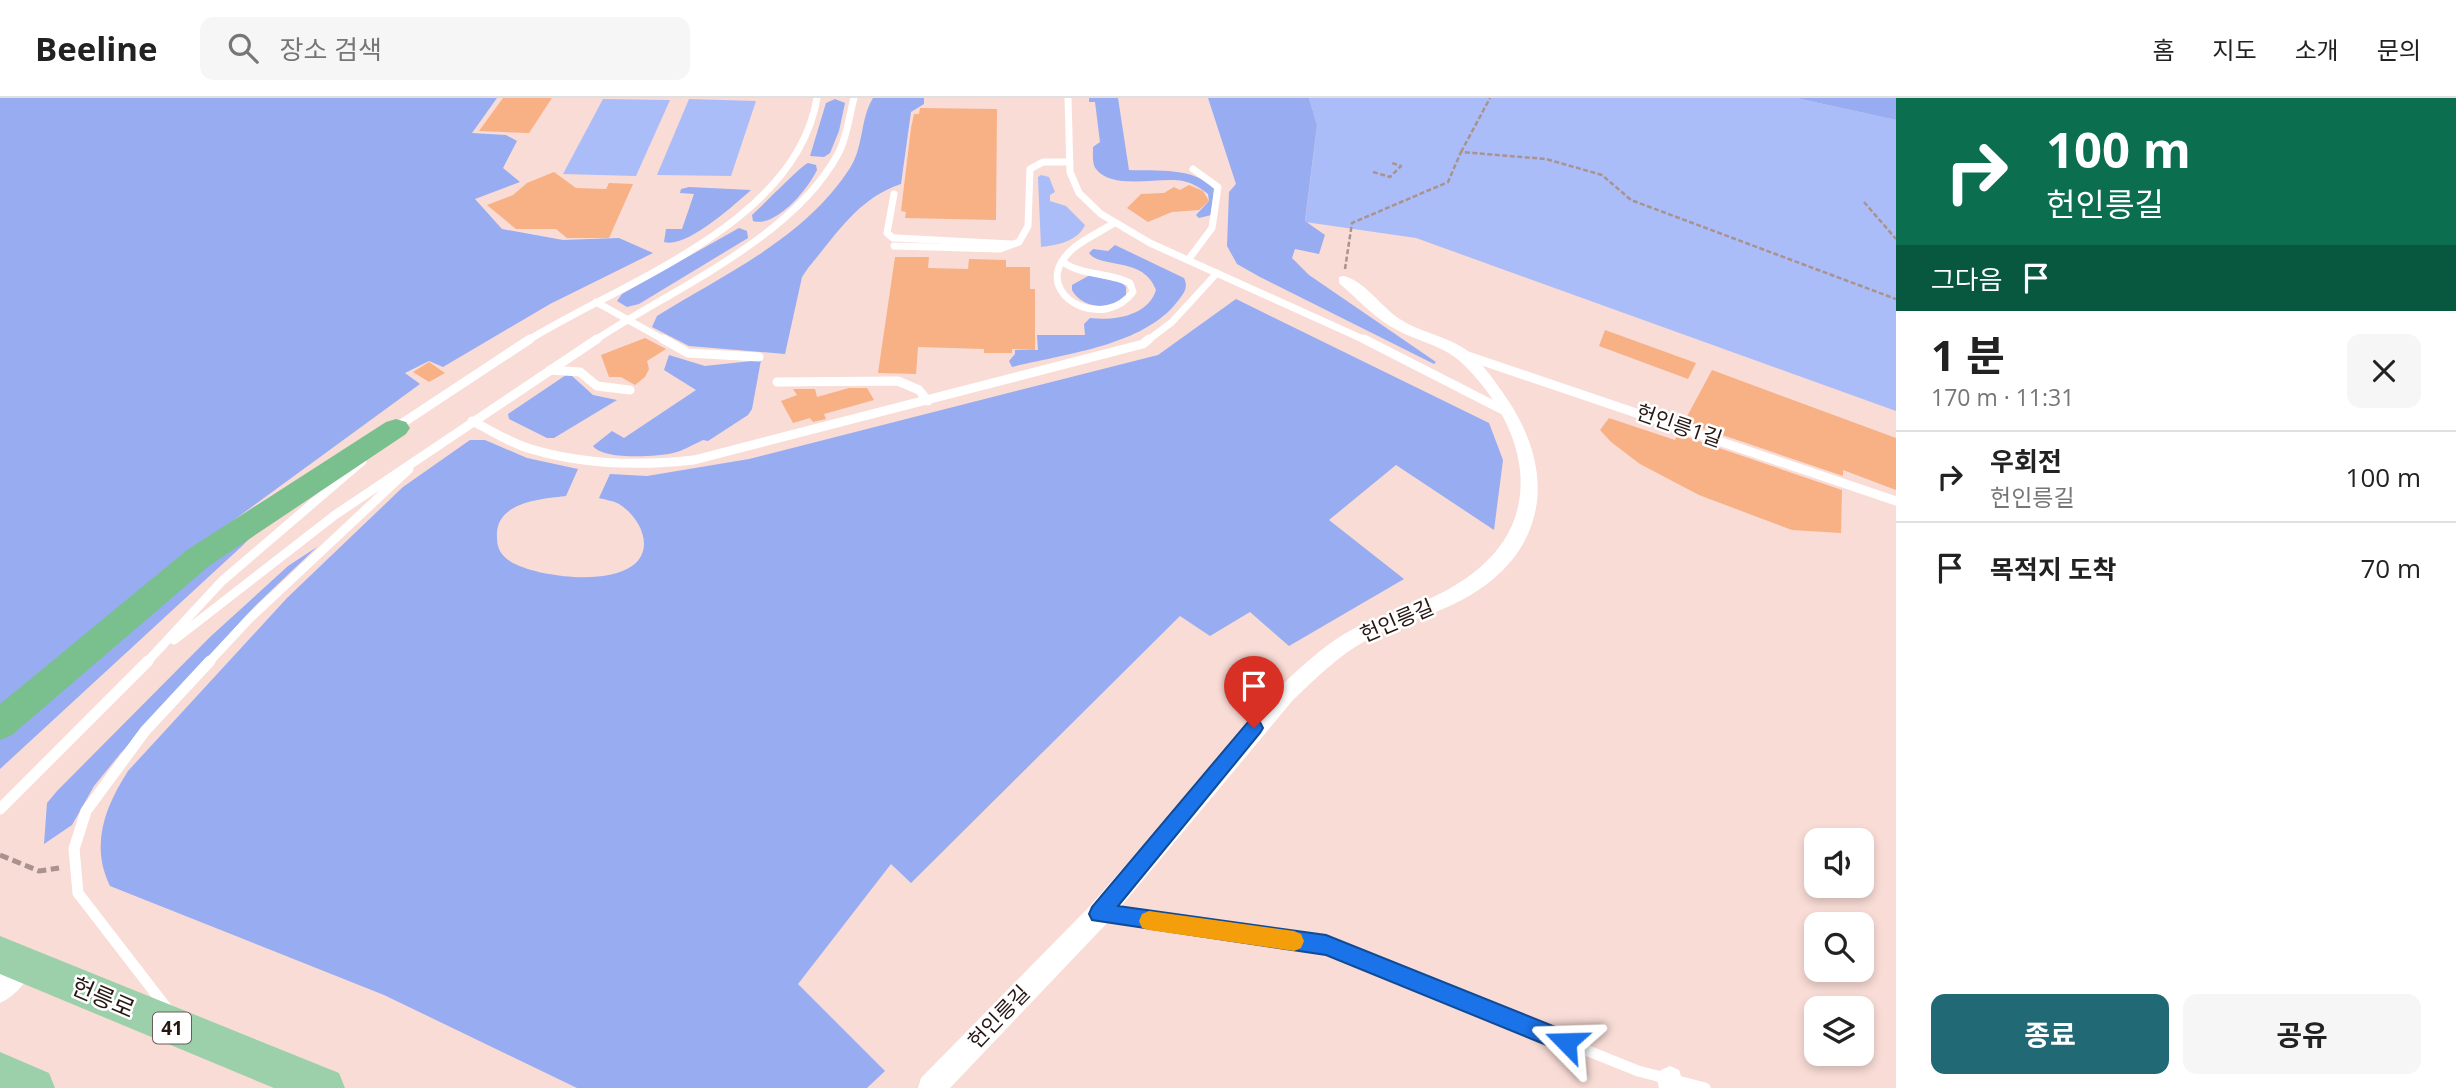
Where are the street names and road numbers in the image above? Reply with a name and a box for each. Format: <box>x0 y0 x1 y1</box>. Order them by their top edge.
street label: 헌인릉1길 <box>1633 397 1726 453</box>
street label: 헌인릉길 <box>1356 592 1438 648</box>
street label: 헌릉로 <box>67 968 141 1025</box>
street label: 헌인릉길 <box>961 979 1035 1054</box>
road number: 41 <box>153 1012 191 1044</box>

